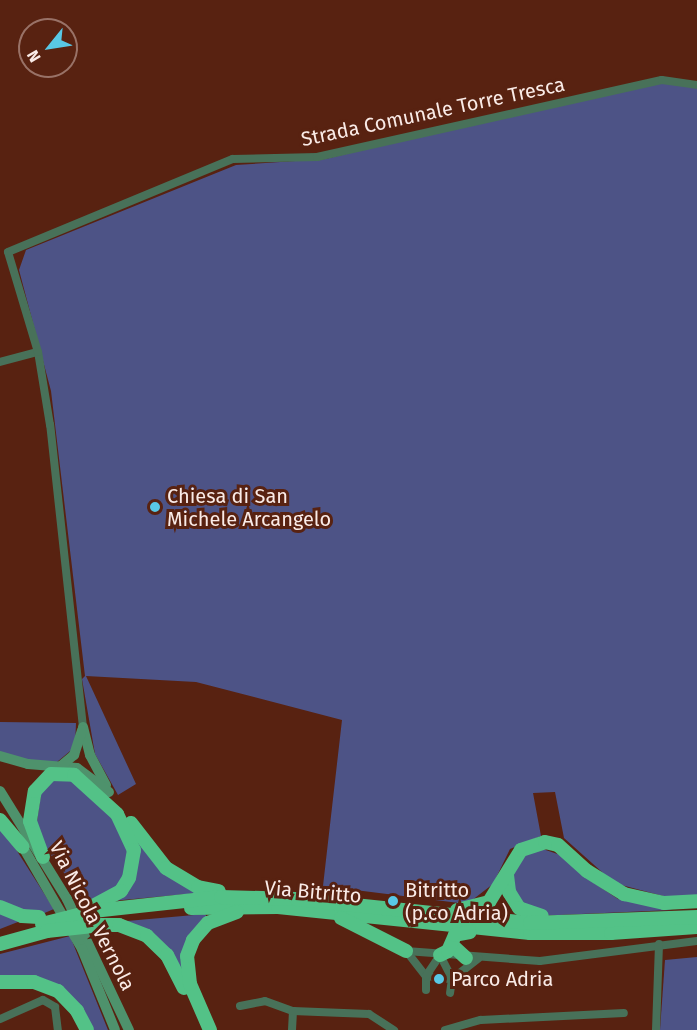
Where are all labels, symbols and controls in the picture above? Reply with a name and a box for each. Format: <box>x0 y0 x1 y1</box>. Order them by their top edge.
north arrow <box>18 18 78 78</box>
text: N <box>23 47 45 66</box>
street label: Strada Comunale Torre Tresca <box>299 72 567 152</box>
place label: Chiesa di San Michele Arcangelo <box>167 484 331 531</box>
marker: Chiesa di San Michele Arcangelo <box>148 500 162 514</box>
street label: Via Nicola Vernola <box>44 837 140 995</box>
street label: Via Bitritto <box>264 876 362 908</box>
place label: Bitritto (p.co Adria) <box>405 878 508 925</box>
marker: Bitritto (p.co Adria) <box>386 894 400 908</box>
place label: Parco Adria <box>451 967 553 991</box>
marker: Parco Adria <box>432 972 446 986</box>

